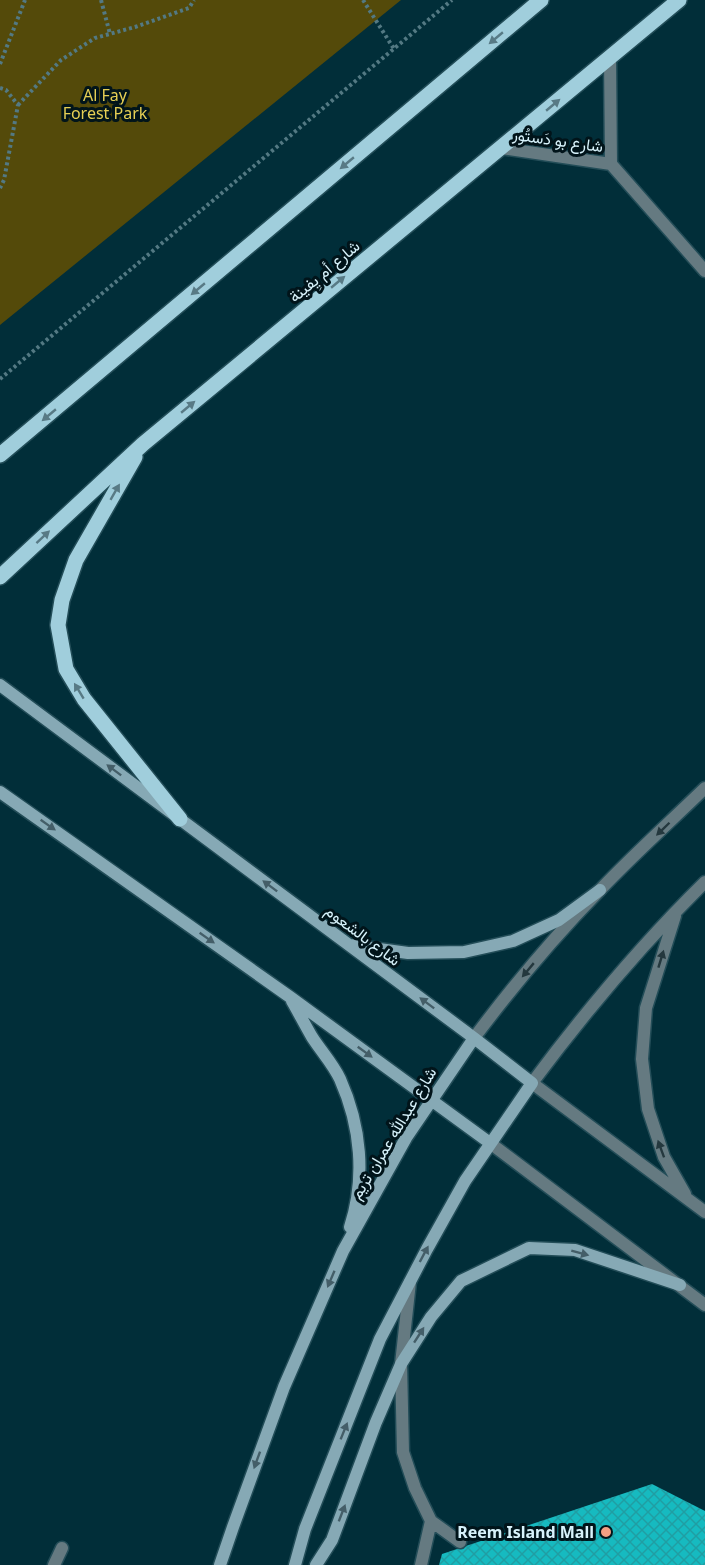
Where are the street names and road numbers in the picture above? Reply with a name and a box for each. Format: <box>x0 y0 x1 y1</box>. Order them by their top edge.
street label: شارع بو دَستُور <box>510 123 605 158</box>
street label: شارع أم يِفينة <box>284 235 365 308</box>
street label: شارع بالشعوم <box>320 899 405 971</box>
street label: شارع عبدالله عمران تريم <box>345 1063 442 1204</box>

